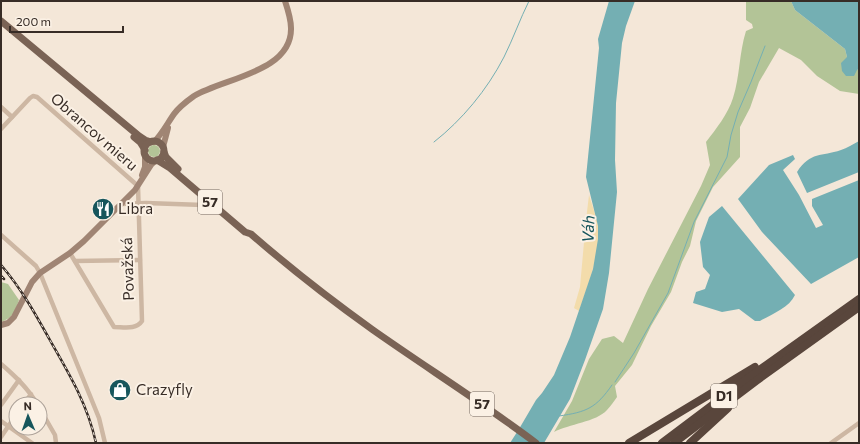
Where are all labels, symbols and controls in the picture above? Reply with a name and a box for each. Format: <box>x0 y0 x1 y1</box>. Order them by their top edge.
scale bar <box>10 8 123 34</box>
text: 200 m <box>16 14 51 28</box>
street label: Obrancov mieru <box>47 89 142 174</box>
road number: 57 <box>198 190 222 214</box>
restaurant icon: Libra <box>90 196 116 222</box>
place label: Libra <box>118 199 153 217</box>
water label: Váh <box>578 215 597 243</box>
street label: Považská <box>117 237 137 301</box>
shop icon: Crazyfly <box>107 377 133 403</box>
place label: Crazyfly <box>136 380 193 398</box>
road number: D1 <box>711 384 737 408</box>
road number: 57 <box>470 392 494 416</box>
north arrow <box>8 396 48 436</box>
text: N <box>23 399 32 412</box>

